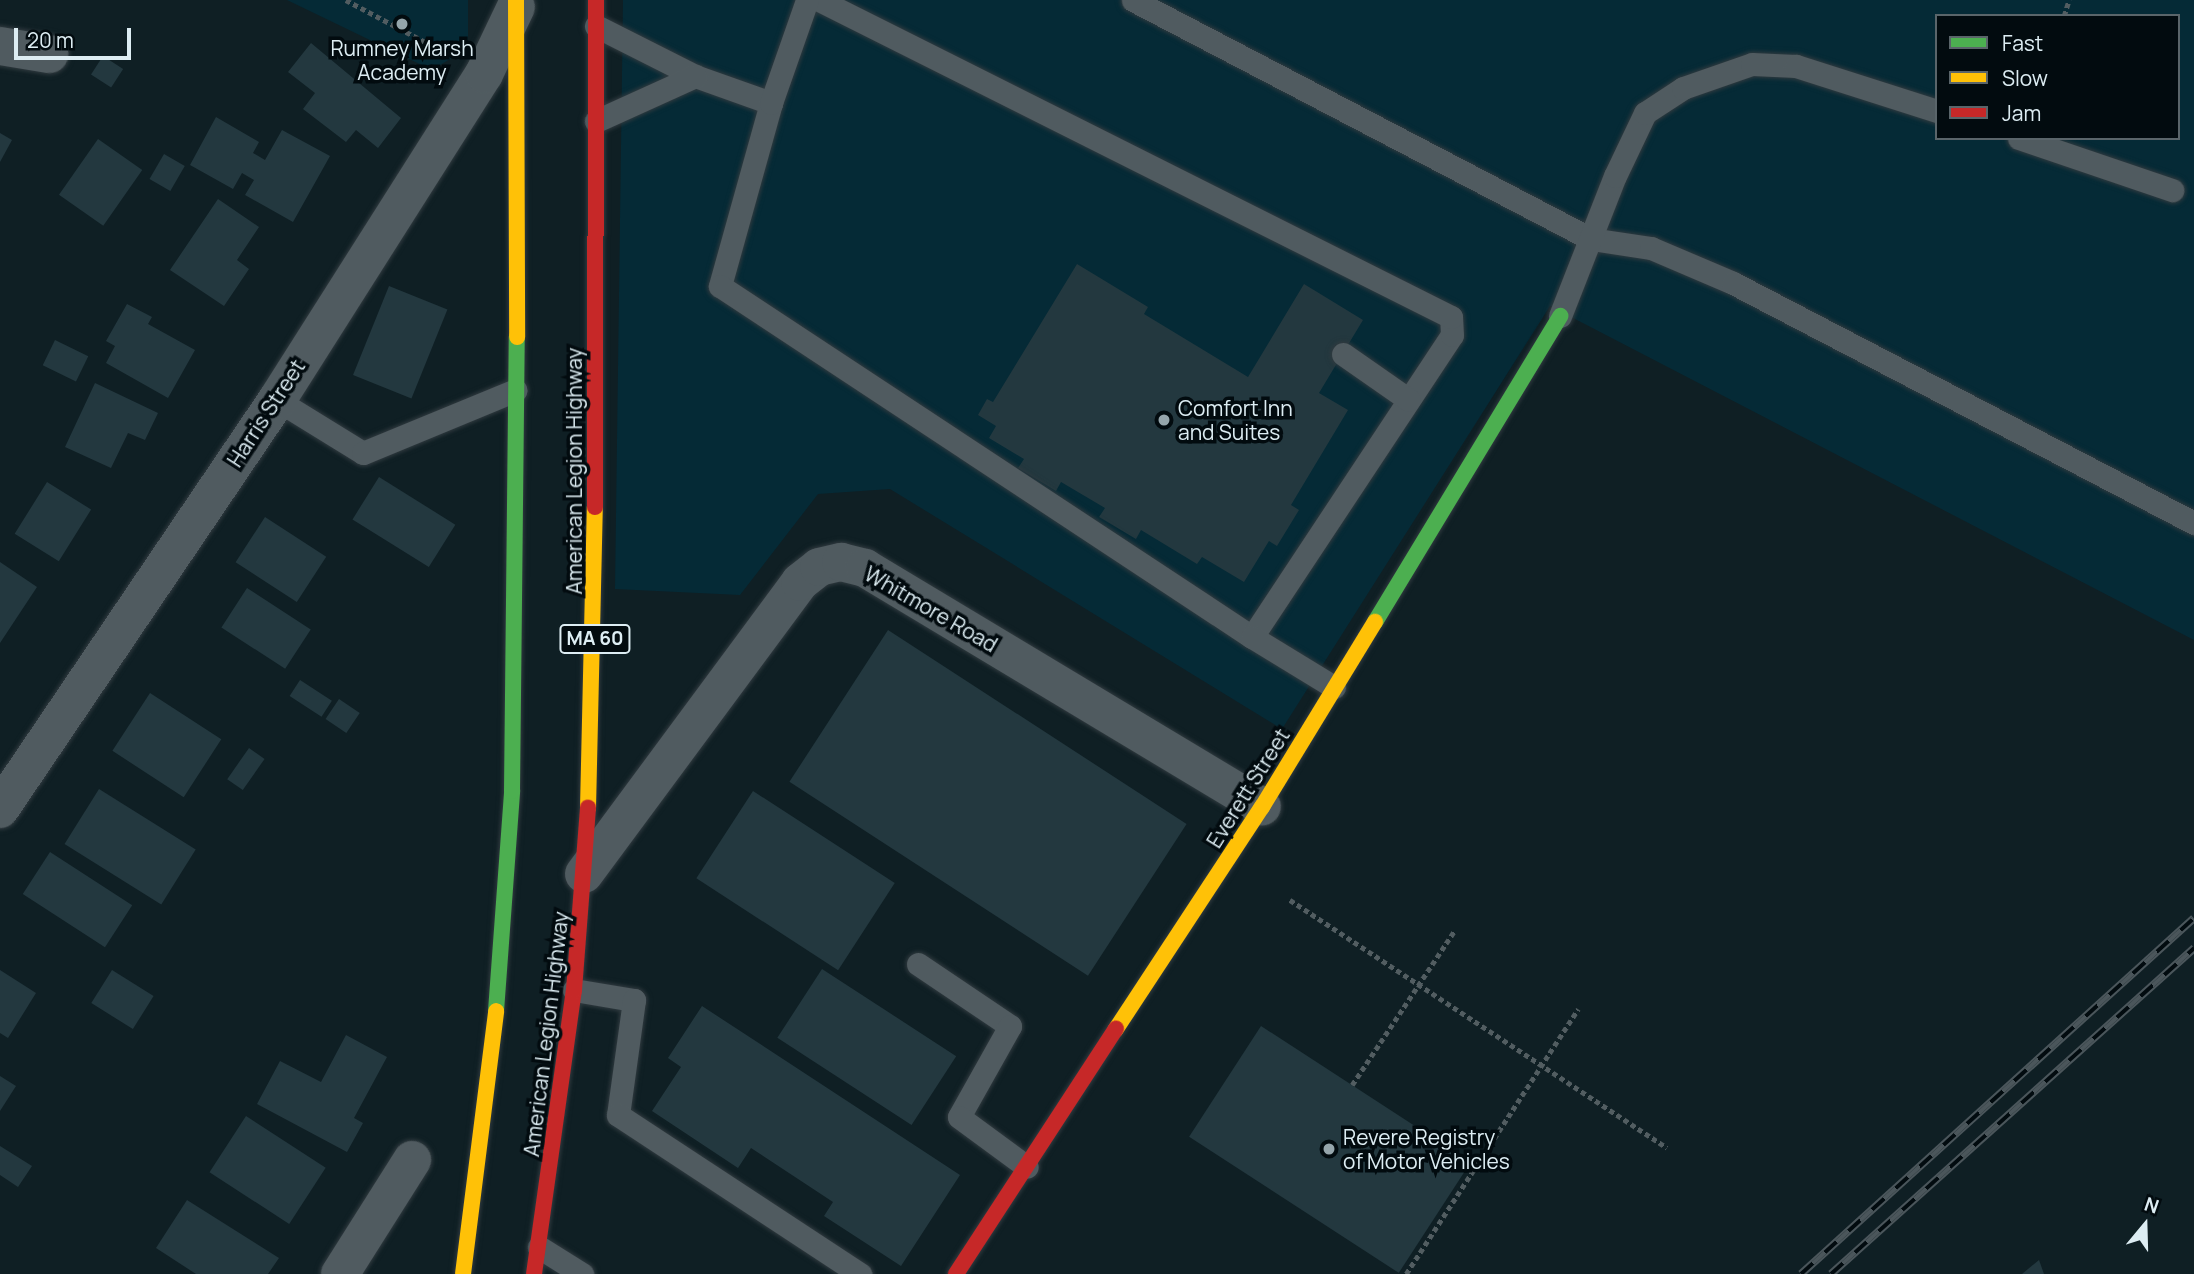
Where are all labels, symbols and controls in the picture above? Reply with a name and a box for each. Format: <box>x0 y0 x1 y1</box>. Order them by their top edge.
scale bar <box>18 14 135 58</box>
legend <box>1935 14 2180 140</box>
marker: Rumney Marsh Academy <box>394 16 410 32</box>
text: 20 m <box>27 26 74 54</box>
text: Fast <box>2002 29 2043 57</box>
place label: Rumney Marsh Academy <box>330 35 474 85</box>
text: Slow <box>2002 64 2048 92</box>
text: Jam <box>2002 99 2041 127</box>
street label: American Legion Highway <box>561 348 587 594</box>
street label: Harris Street <box>222 355 310 471</box>
place label: Comfort Inn and Suites <box>1178 395 1293 445</box>
marker: Comfort Inn and Suites <box>1156 412 1172 428</box>
street label: Whitmore Road <box>860 561 1002 657</box>
road number: MA 60 <box>558 624 632 654</box>
street label: Everett Street <box>1201 724 1295 852</box>
street label: American Legion Highway <box>518 910 574 1158</box>
place label: Revere Registry of Motor Vehicles <box>1343 1124 1510 1174</box>
marker: Revere Registry of Motor Vehicles <box>1321 1141 1337 1157</box>
north arrow <box>2110 1190 2180 1260</box>
text: N <box>2141 1191 2163 1220</box>

